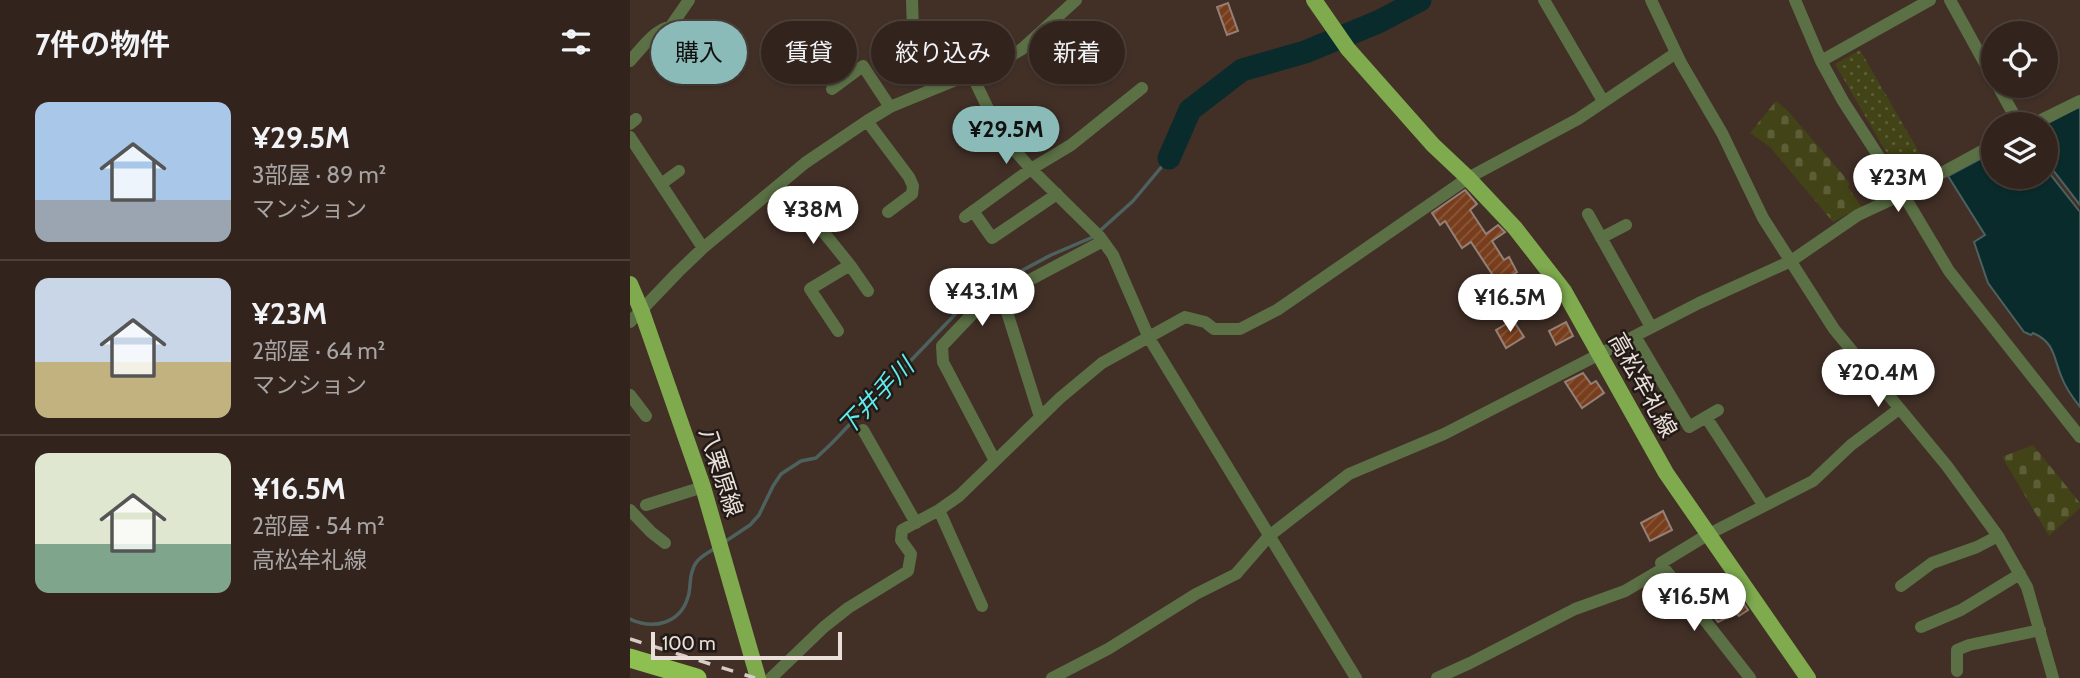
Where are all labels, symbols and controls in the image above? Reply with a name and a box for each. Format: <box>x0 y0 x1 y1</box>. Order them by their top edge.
chip: 購入 <box>651 21 747 84</box>
chip: 賃貸 <box>761 21 857 84</box>
chip: 絞り込み <box>871 21 1015 84</box>
chip: 新着 <box>1029 21 1125 84</box>
map controls <box>1981 21 2058 189</box>
button: locate <box>1981 21 2058 98</box>
icon: filters <box>557 23 595 61</box>
text: 7件の物件 <box>35 26 170 63</box>
pin: ¥29.5M <box>949 106 1063 166</box>
button: layers <box>1981 112 2058 189</box>
text: ¥29.5M <box>968 115 1044 143</box>
text: ¥29.5M <box>252 119 350 156</box>
icon: home <box>91 130 175 214</box>
pin: ¥23M <box>1857 154 1939 214</box>
text: 3部屋 · 89 m² <box>252 161 386 189</box>
text: ¥23M <box>1869 163 1927 191</box>
pin: ¥38M <box>772 187 854 246</box>
text: マンション <box>252 195 367 223</box>
text: ¥38M <box>783 195 843 223</box>
pin: ¥43.1M <box>925 268 1039 328</box>
pin: ¥16.5M <box>1453 274 1567 334</box>
text: ¥43.1M <box>946 277 1018 305</box>
text: ¥16.5M <box>1474 283 1546 311</box>
text: ¥23M <box>252 295 327 332</box>
icon: home <box>91 306 175 390</box>
street label: 高松牟礼線 <box>1603 328 1683 442</box>
text: 2部屋 · 64 m² <box>252 337 385 365</box>
water label: 下井手川 <box>832 350 921 441</box>
pin: ¥20.4M <box>1821 350 1935 409</box>
text: ¥20.4M <box>1838 358 1918 386</box>
text: マンション <box>252 371 367 399</box>
street label: 八栗原線 <box>693 424 749 520</box>
text: ¥16.5M <box>252 470 346 507</box>
icon: home <box>91 481 175 565</box>
text: 2部屋 · 54 m² <box>252 512 385 540</box>
text: 高松牟礼線 <box>252 546 367 574</box>
pin: ¥16.5M <box>1637 574 1751 633</box>
text: ¥16.5M <box>1658 582 1730 610</box>
scale bar <box>651 629 842 661</box>
text: 100 m <box>662 632 716 655</box>

